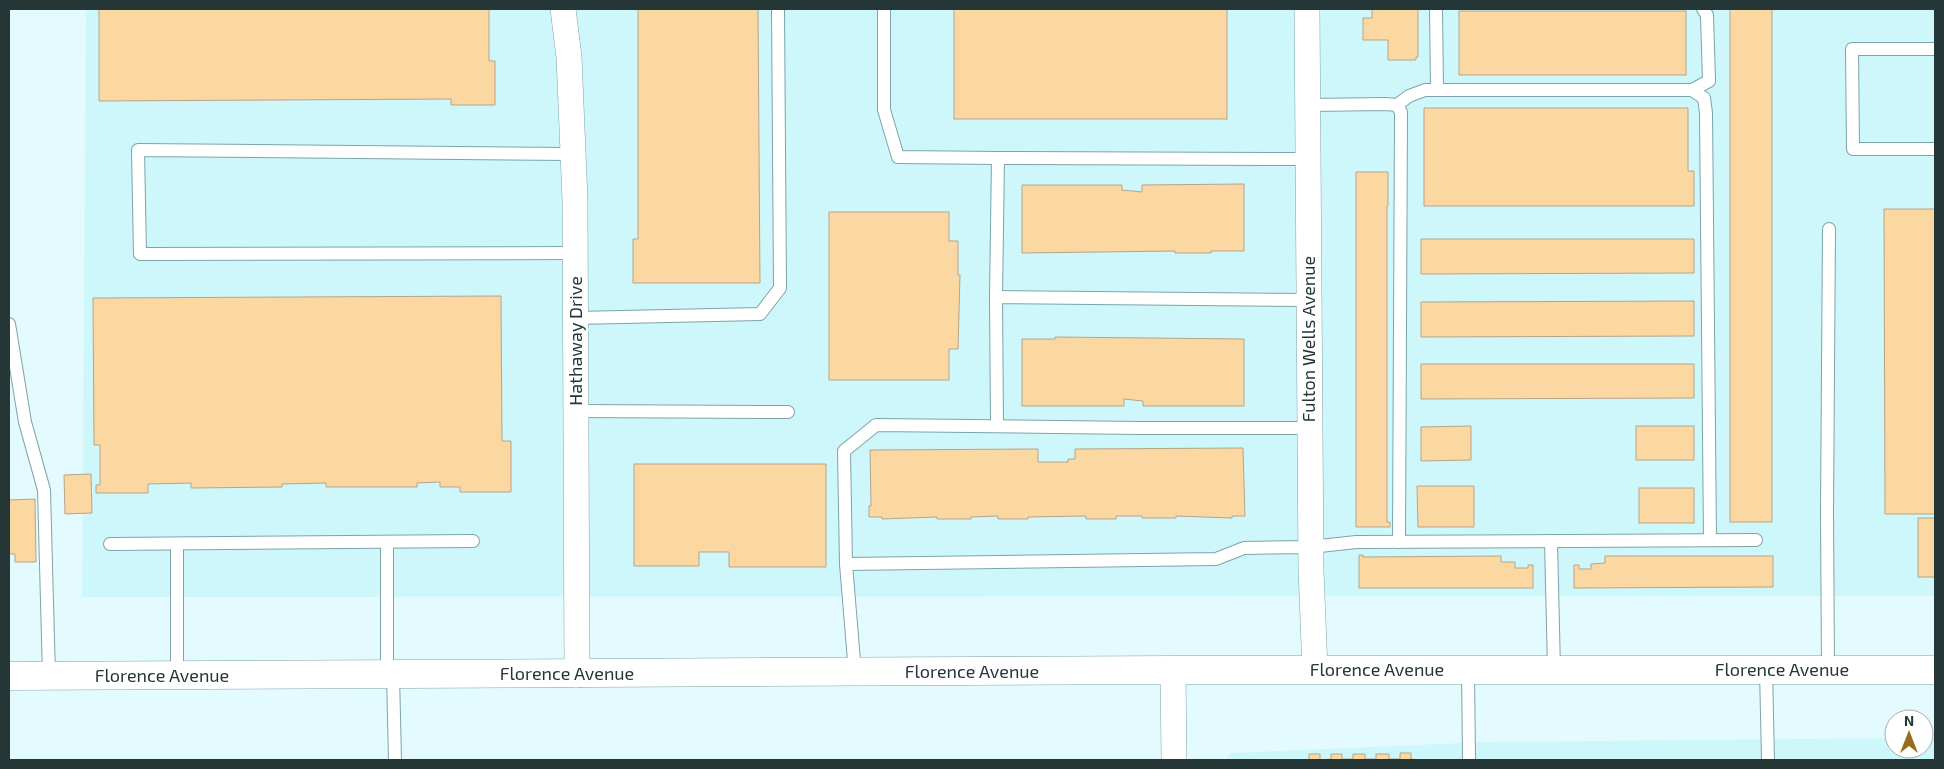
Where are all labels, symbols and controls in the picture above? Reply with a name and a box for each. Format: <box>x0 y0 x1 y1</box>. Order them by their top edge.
street label: Fulton Wells Avenue <box>1297 256 1319 422</box>
street label: Hathaway Drive <box>564 276 586 406</box>
street label: Florence Avenue <box>1310 658 1444 680</box>
street label: Florence Avenue <box>1715 658 1849 680</box>
street label: Florence Avenue <box>905 660 1039 682</box>
street label: Florence Avenue <box>500 662 634 684</box>
street label: Florence Avenue <box>95 664 229 686</box>
north arrow <box>1884 709 1934 759</box>
text: N <box>1904 712 1914 729</box>

